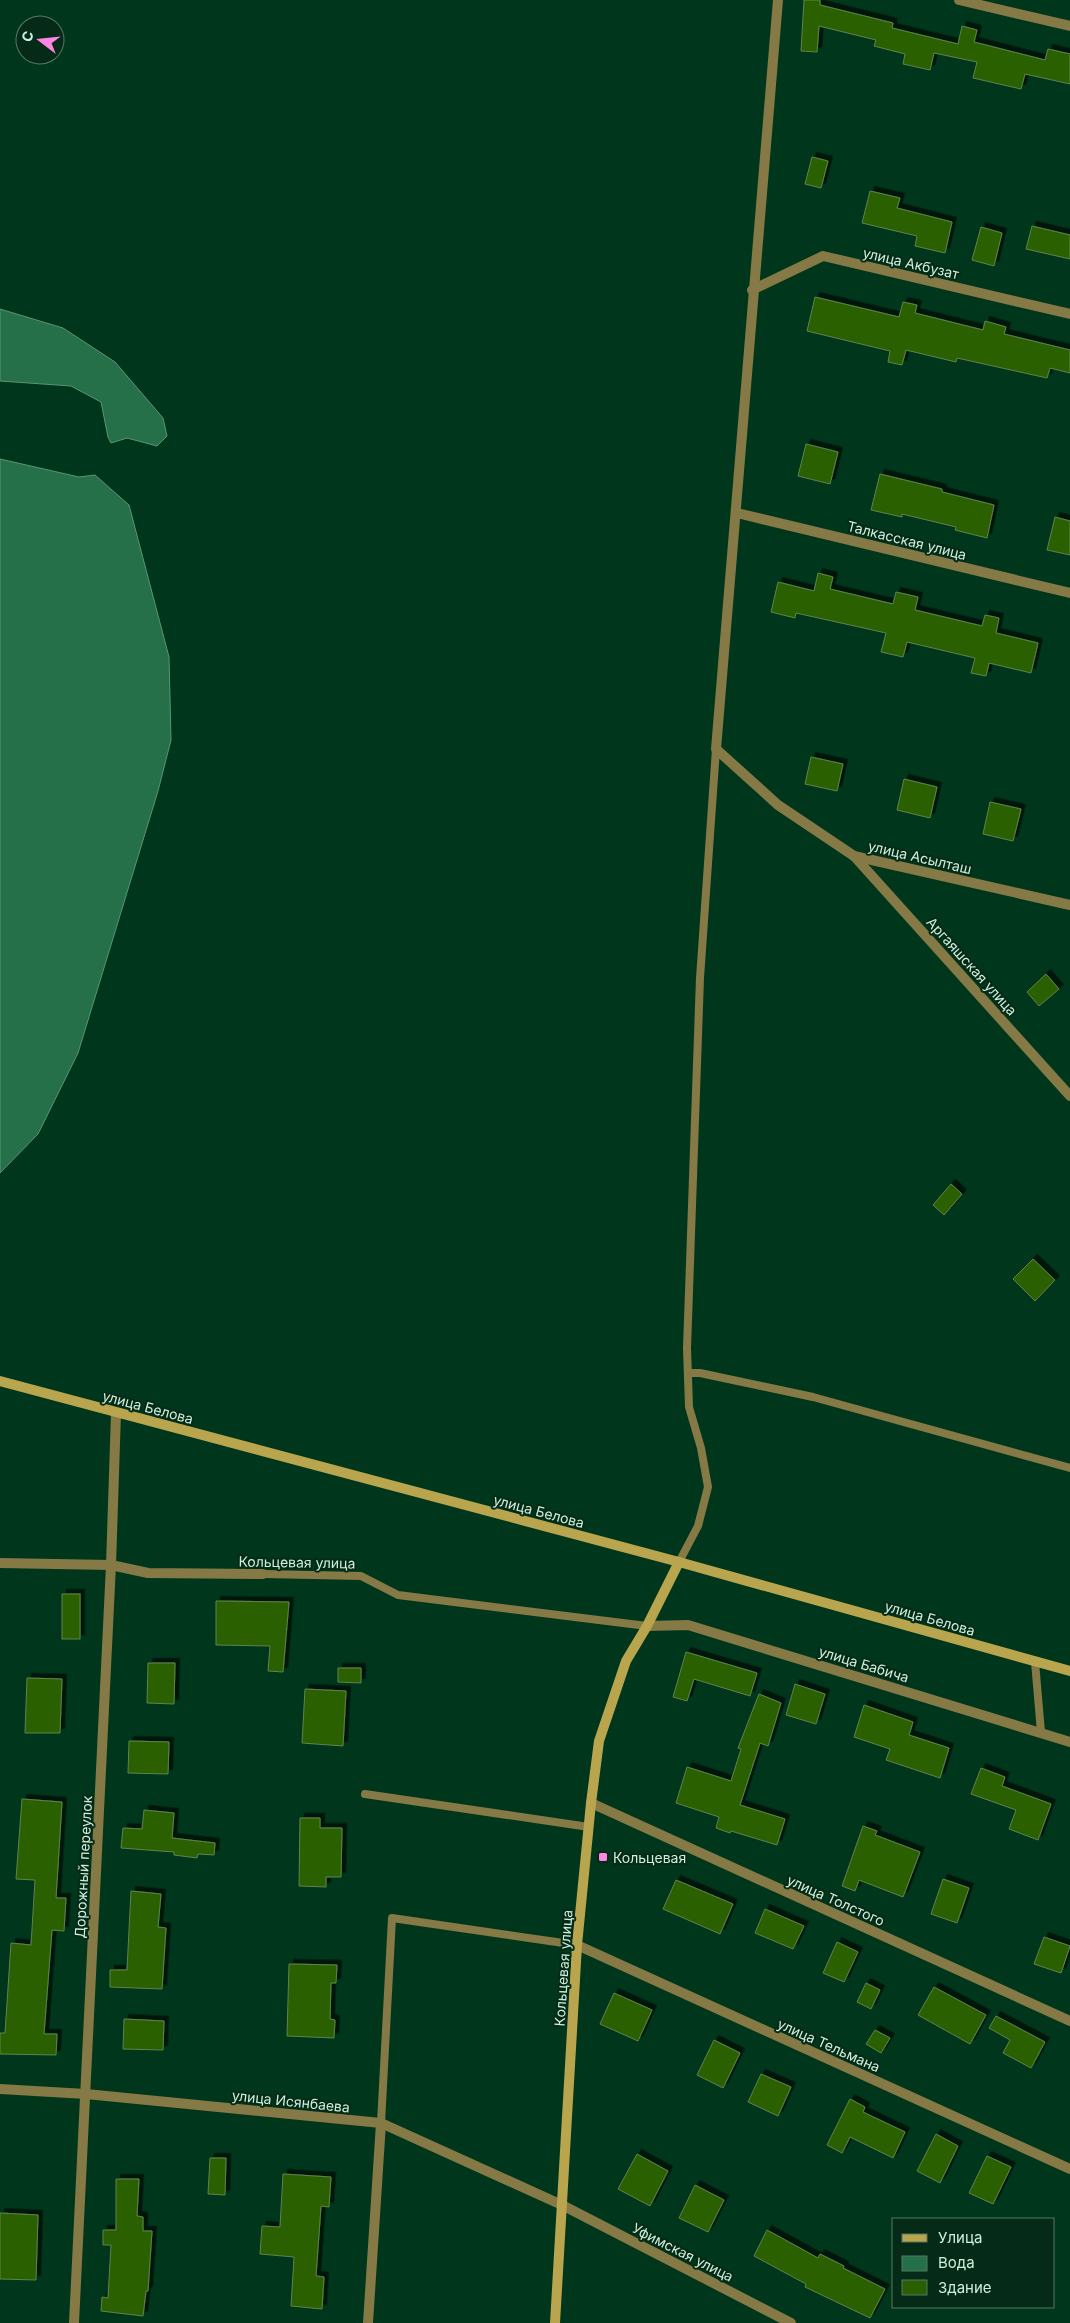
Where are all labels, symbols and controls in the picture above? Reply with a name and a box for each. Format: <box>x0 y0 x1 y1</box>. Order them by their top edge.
north arrow <box>15 15 65 65</box>
text: С <box>17 29 37 44</box>
street label: улица Акбузат <box>861 244 961 282</box>
street label: Талкасская улица <box>846 517 968 563</box>
street label: улица Асылташ <box>867 837 973 877</box>
street label: Аргаяшская улица <box>923 913 1021 1019</box>
street label: улица Белова <box>101 1387 195 1427</box>
street label: улица Белова <box>492 1491 586 1531</box>
street label: Кольцевая улица <box>238 1552 356 1572</box>
street label: улица Белова <box>883 1597 977 1639</box>
street label: улица Бабича <box>817 1642 911 1686</box>
street label: Дорожный переулок <box>71 1795 95 1939</box>
place label: Кольцевая <box>613 1849 686 1866</box>
marker: Кольцевая <box>597 1851 609 1863</box>
street label: улица Толстого <box>785 1871 887 1929</box>
street label: Кольцевая улица <box>550 1909 576 2027</box>
street label: улица Тельмана <box>775 2015 883 2075</box>
street label: улица Исянбаева <box>231 2086 351 2116</box>
legend <box>892 2218 1055 2308</box>
street label: Уфимская улица <box>630 2219 736 2285</box>
text: Улица <box>938 2228 982 2247</box>
text: Вода <box>938 2253 975 2272</box>
text: Здание <box>938 2278 992 2297</box>

